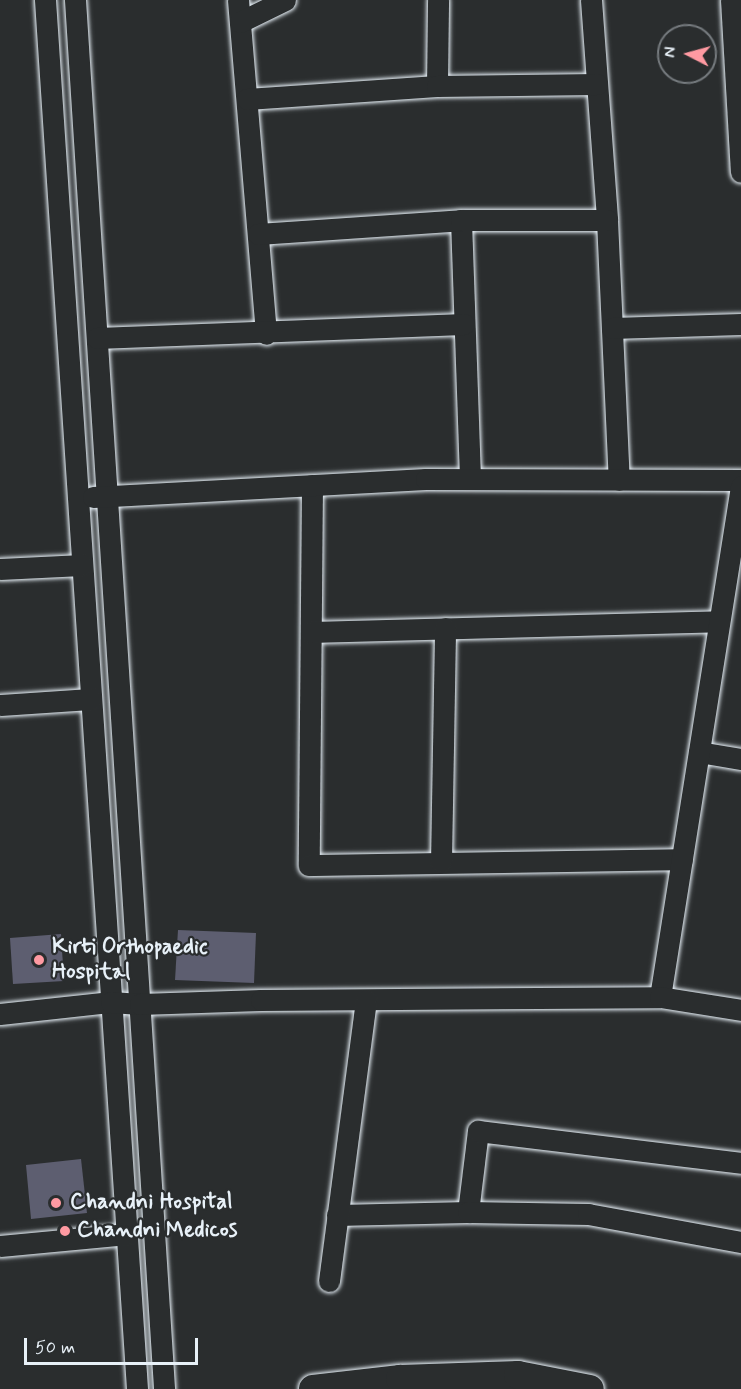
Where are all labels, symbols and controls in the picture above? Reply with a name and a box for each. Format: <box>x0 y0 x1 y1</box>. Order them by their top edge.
north arrow <box>657 24 717 84</box>
text: N <box>660 46 682 59</box>
place label: Kirti Orthopaedic Hospital <box>52 934 208 986</box>
marker: Kirti Orthopaedic Hospital <box>30 951 48 969</box>
place label: Chandni Hospital <box>70 1190 238 1216</box>
marker: Chandni Hospital <box>47 1194 65 1212</box>
place label: Chandni Medicos <box>77 1218 239 1244</box>
marker: Chandni Medicos <box>58 1224 72 1238</box>
scale bar <box>27 1326 201 1364</box>
text: 50 m <box>35 1336 75 1360</box>

